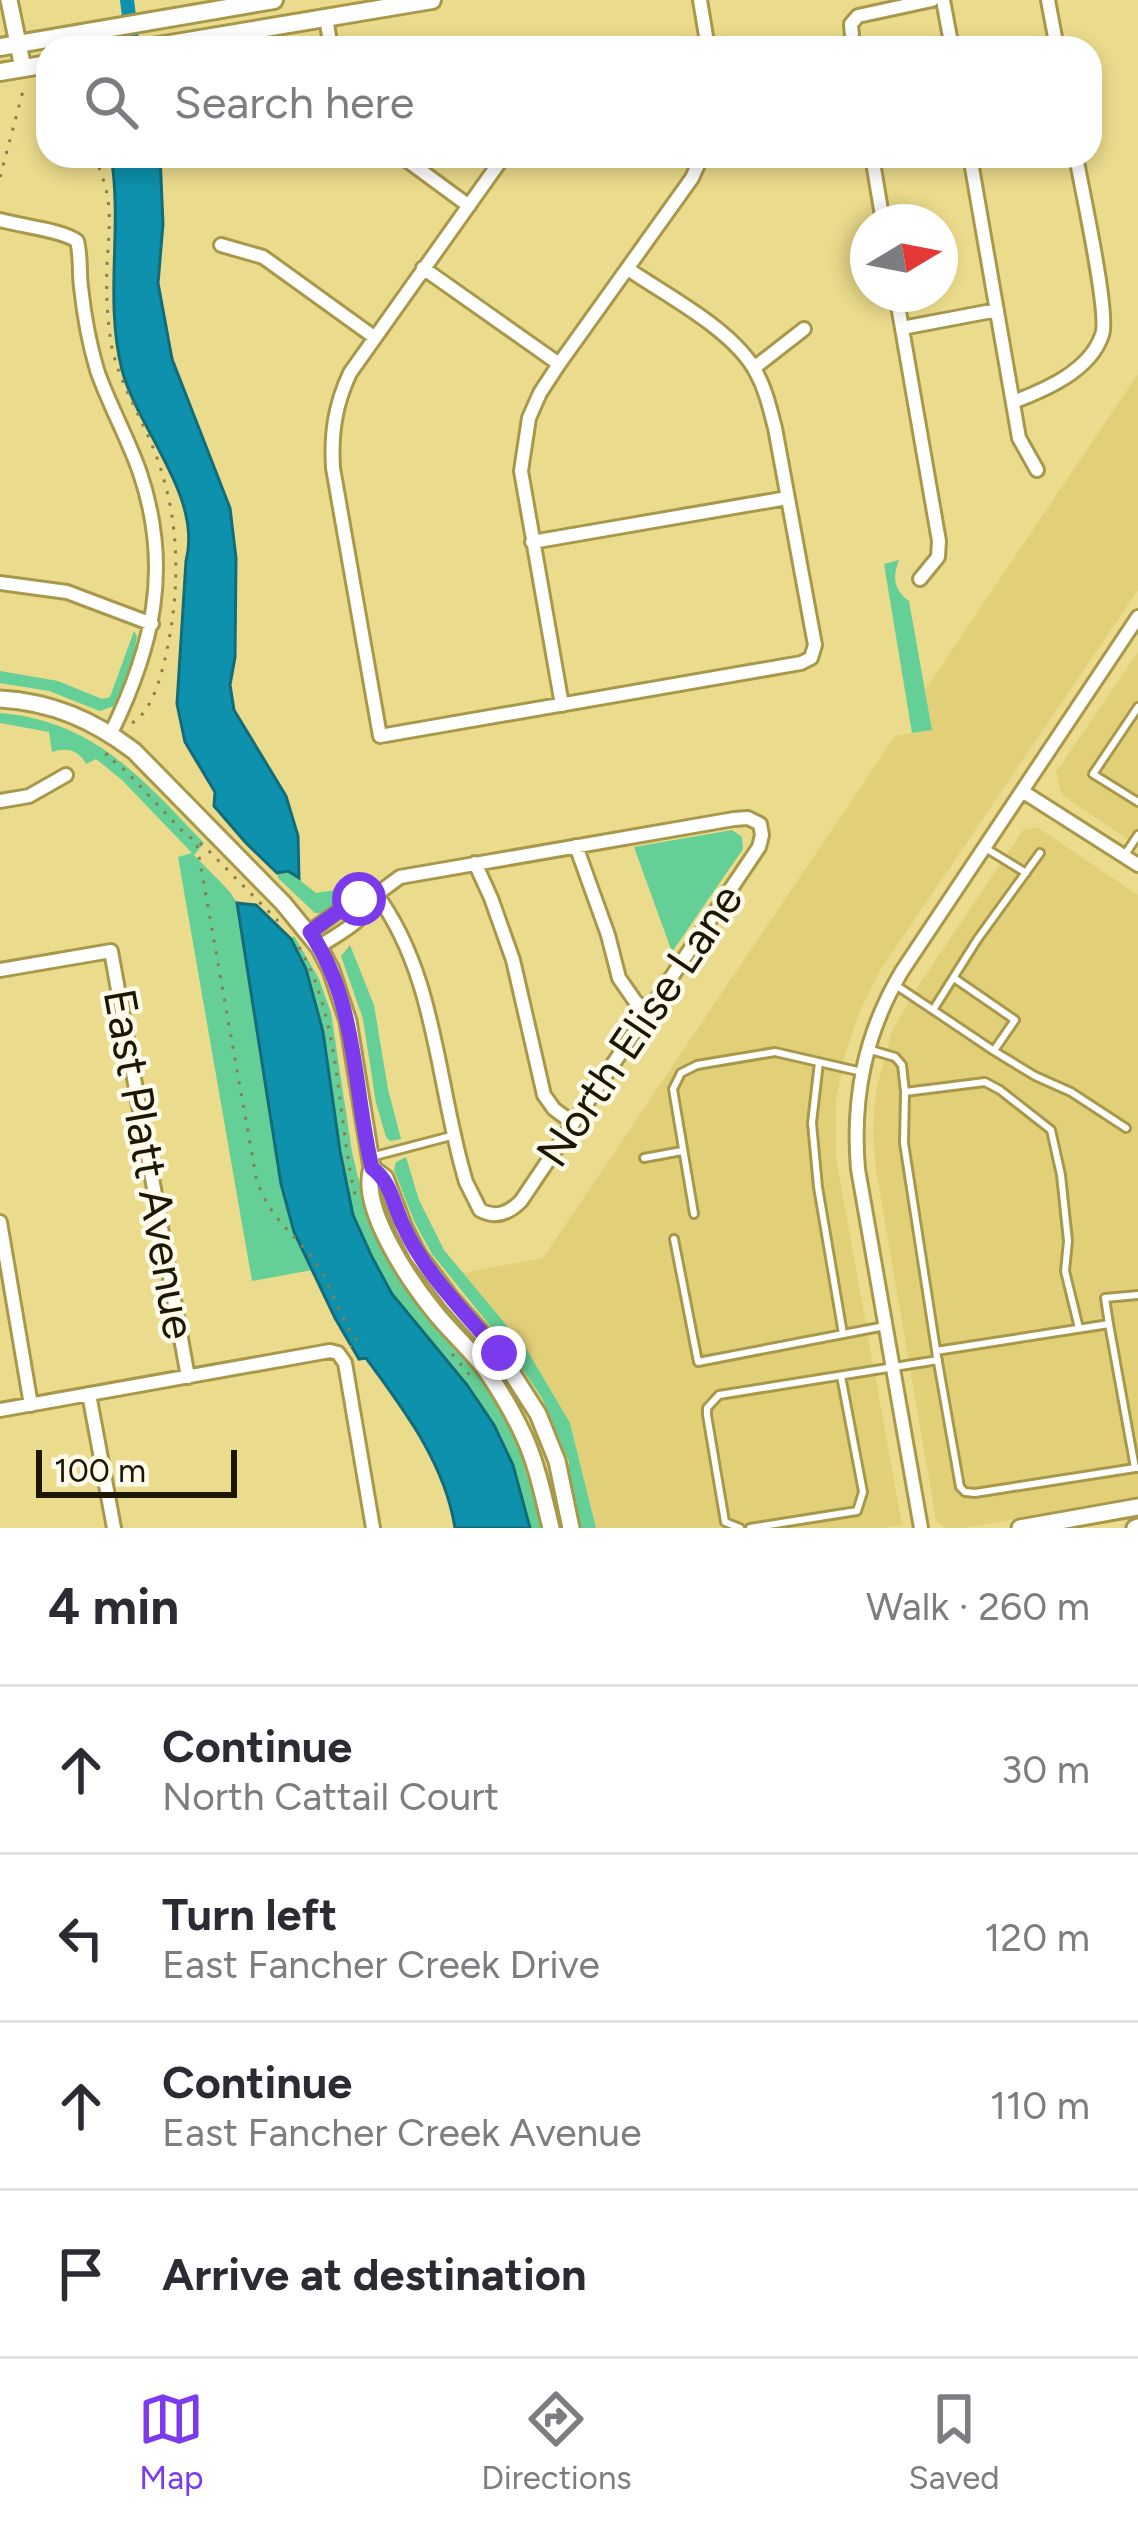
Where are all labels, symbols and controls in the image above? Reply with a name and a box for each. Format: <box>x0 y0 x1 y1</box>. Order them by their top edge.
search box <box>36 36 1102 168</box>
icon: search <box>78 69 144 135</box>
text: Search here <box>174 75 414 129</box>
north arrow <box>850 204 958 312</box>
route start <box>332 872 386 926</box>
street label: North Elise Lane <box>525 874 753 1176</box>
street label: East Platt Avenue <box>93 985 207 1343</box>
route end <box>472 1326 526 1380</box>
scale bar <box>36 1444 237 1497</box>
text: 100 m <box>54 1451 146 1490</box>
text: 4 min <box>48 1576 179 1637</box>
text: Walk · 260 m <box>866 1583 1090 1630</box>
text: Continue <box>162 1719 352 1773</box>
icon: ahead <box>48 1737 114 1803</box>
text: 30 m <box>1001 1746 1090 1793</box>
text: North Cattail Court <box>162 1773 499 1820</box>
text: Turn left <box>162 1887 337 1941</box>
icon: left <box>48 1905 114 1971</box>
text: 120 m <box>984 1914 1090 1961</box>
text: East Fancher Creek Drive <box>162 1941 600 1988</box>
text: Continue <box>162 2055 352 2109</box>
icon: ahead <box>48 2073 114 2139</box>
text: 110 m <box>990 2082 1090 2129</box>
text: East Fancher Creek Avenue <box>162 2109 641 2156</box>
icon: arrive <box>48 2241 114 2307</box>
text: Arrive at destination <box>162 2247 586 2301</box>
tab: Map <box>138 2386 204 2497</box>
tab: Directions <box>481 2386 632 2497</box>
tab: Saved <box>909 2386 1000 2497</box>

